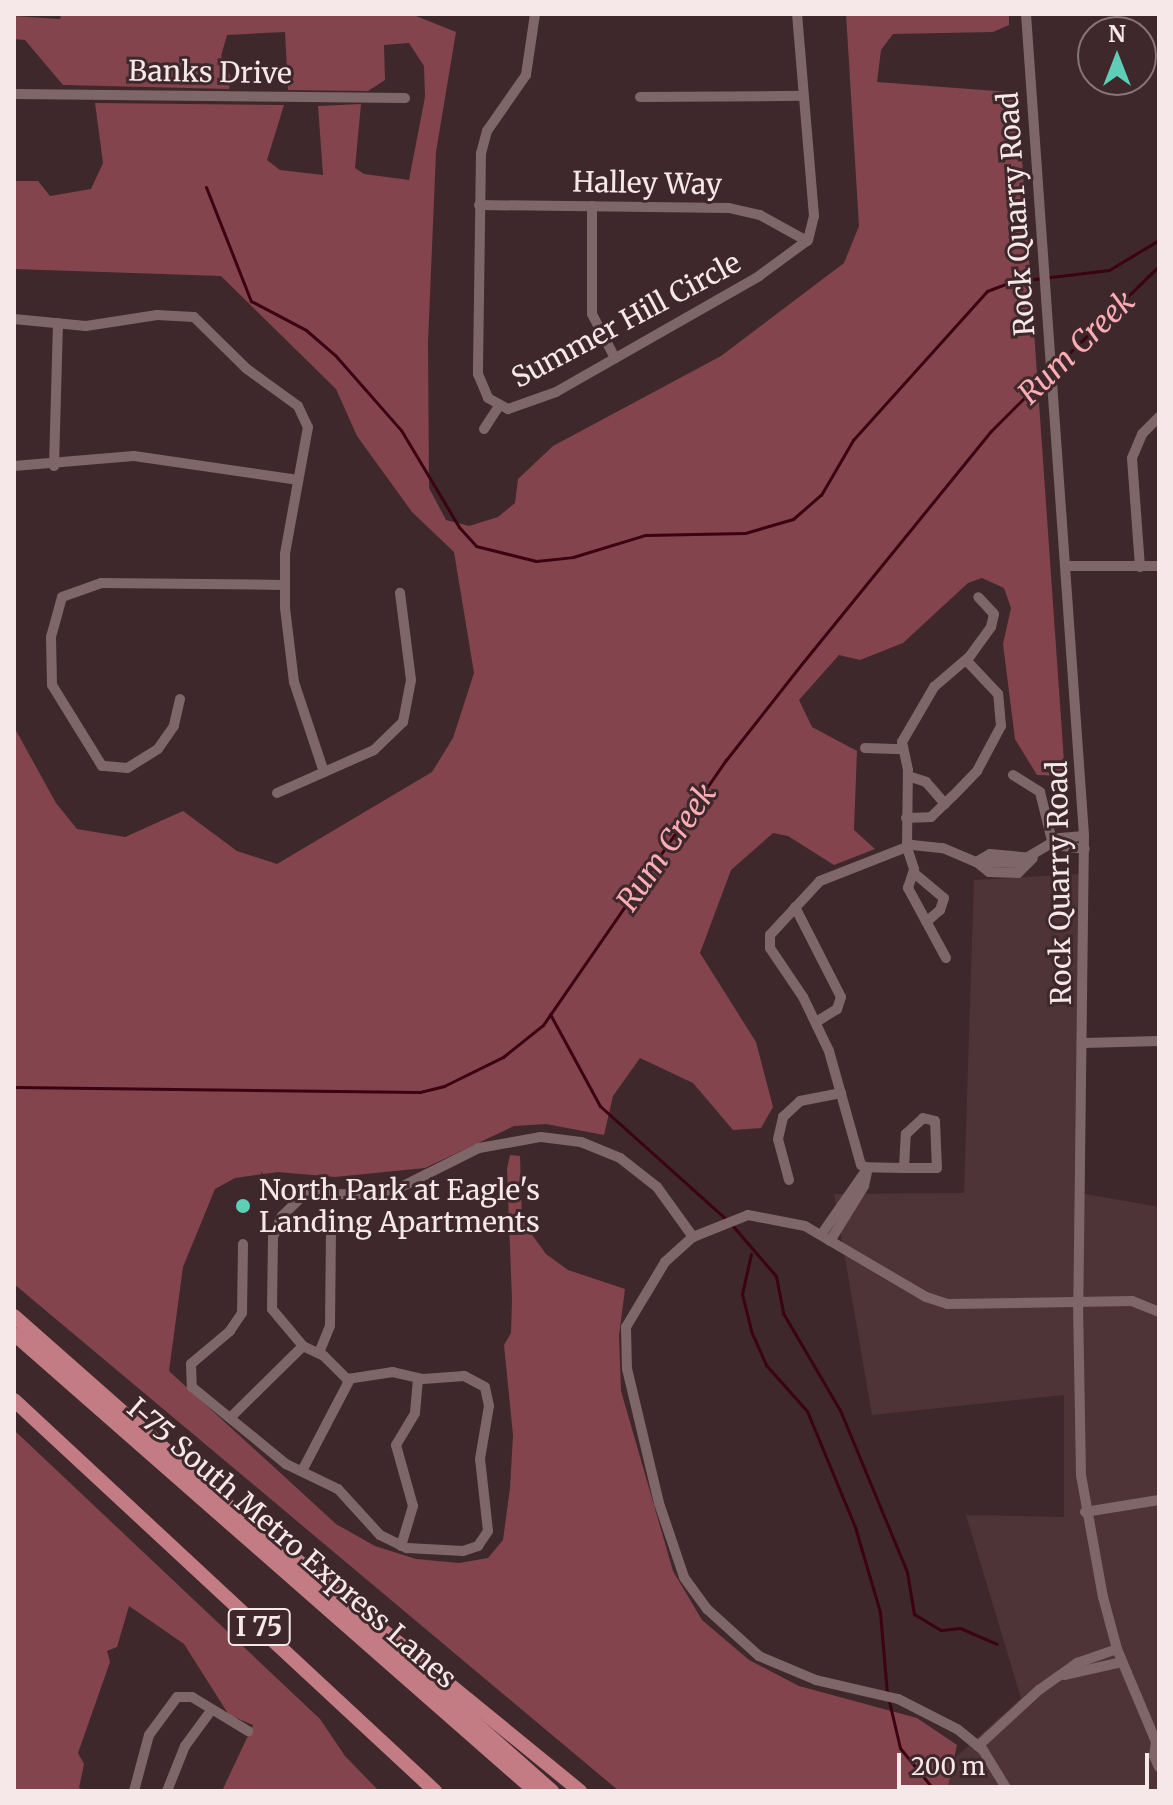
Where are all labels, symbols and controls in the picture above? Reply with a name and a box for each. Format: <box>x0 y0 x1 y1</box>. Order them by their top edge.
north arrow <box>1077 16 1157 96</box>
text: N <box>1108 20 1126 48</box>
street label: Banks Drive <box>128 54 292 90</box>
street label: Rock Quarry Road <box>991 91 1041 337</box>
street label: Halley Way <box>572 165 722 201</box>
street label: Summer Hill Circle <box>506 245 746 395</box>
water label: Rum Creek <box>1010 283 1142 411</box>
street label: Rock Quarry Road <box>1040 760 1078 1006</box>
water label: Rum Creek <box>609 776 723 918</box>
place label: North Park at Eagle's Landing Apartments <box>259 1173 540 1239</box>
marker: North Park at Eagle's Landing Apartments <box>234 1197 252 1215</box>
street label: I-75 South Metro Express Lanes <box>121 1391 463 1695</box>
road number: I 75 <box>227 1605 291 1649</box>
scale bar <box>901 1737 1153 1787</box>
text: 200 m <box>911 1751 985 1782</box>

